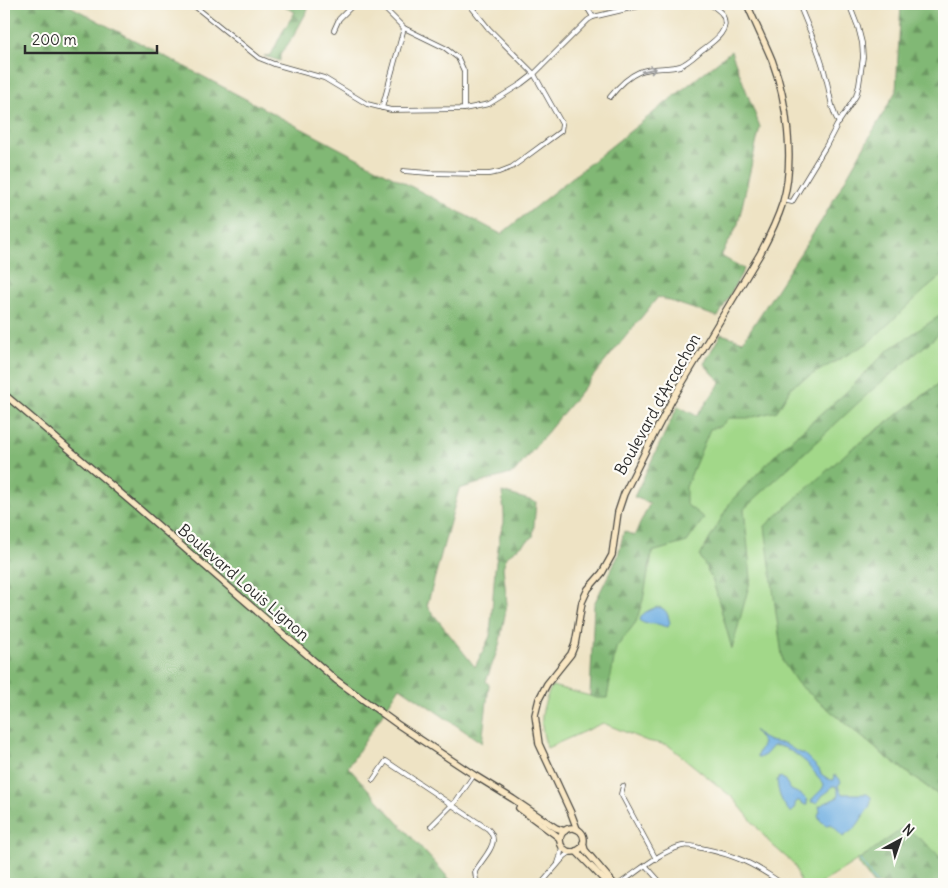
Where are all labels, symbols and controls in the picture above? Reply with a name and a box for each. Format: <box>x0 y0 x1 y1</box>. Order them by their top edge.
scale bar <box>25 22 158 54</box>
text: 200 m <box>32 30 77 49</box>
one-way arrow <box>640 64 656 74</box>
street label: Boulevard d'Arcachon <box>610 330 704 478</box>
street label: Boulevard Louis Lignon <box>174 519 314 645</box>
north arrow <box>876 816 926 866</box>
text: N <box>899 820 918 840</box>

